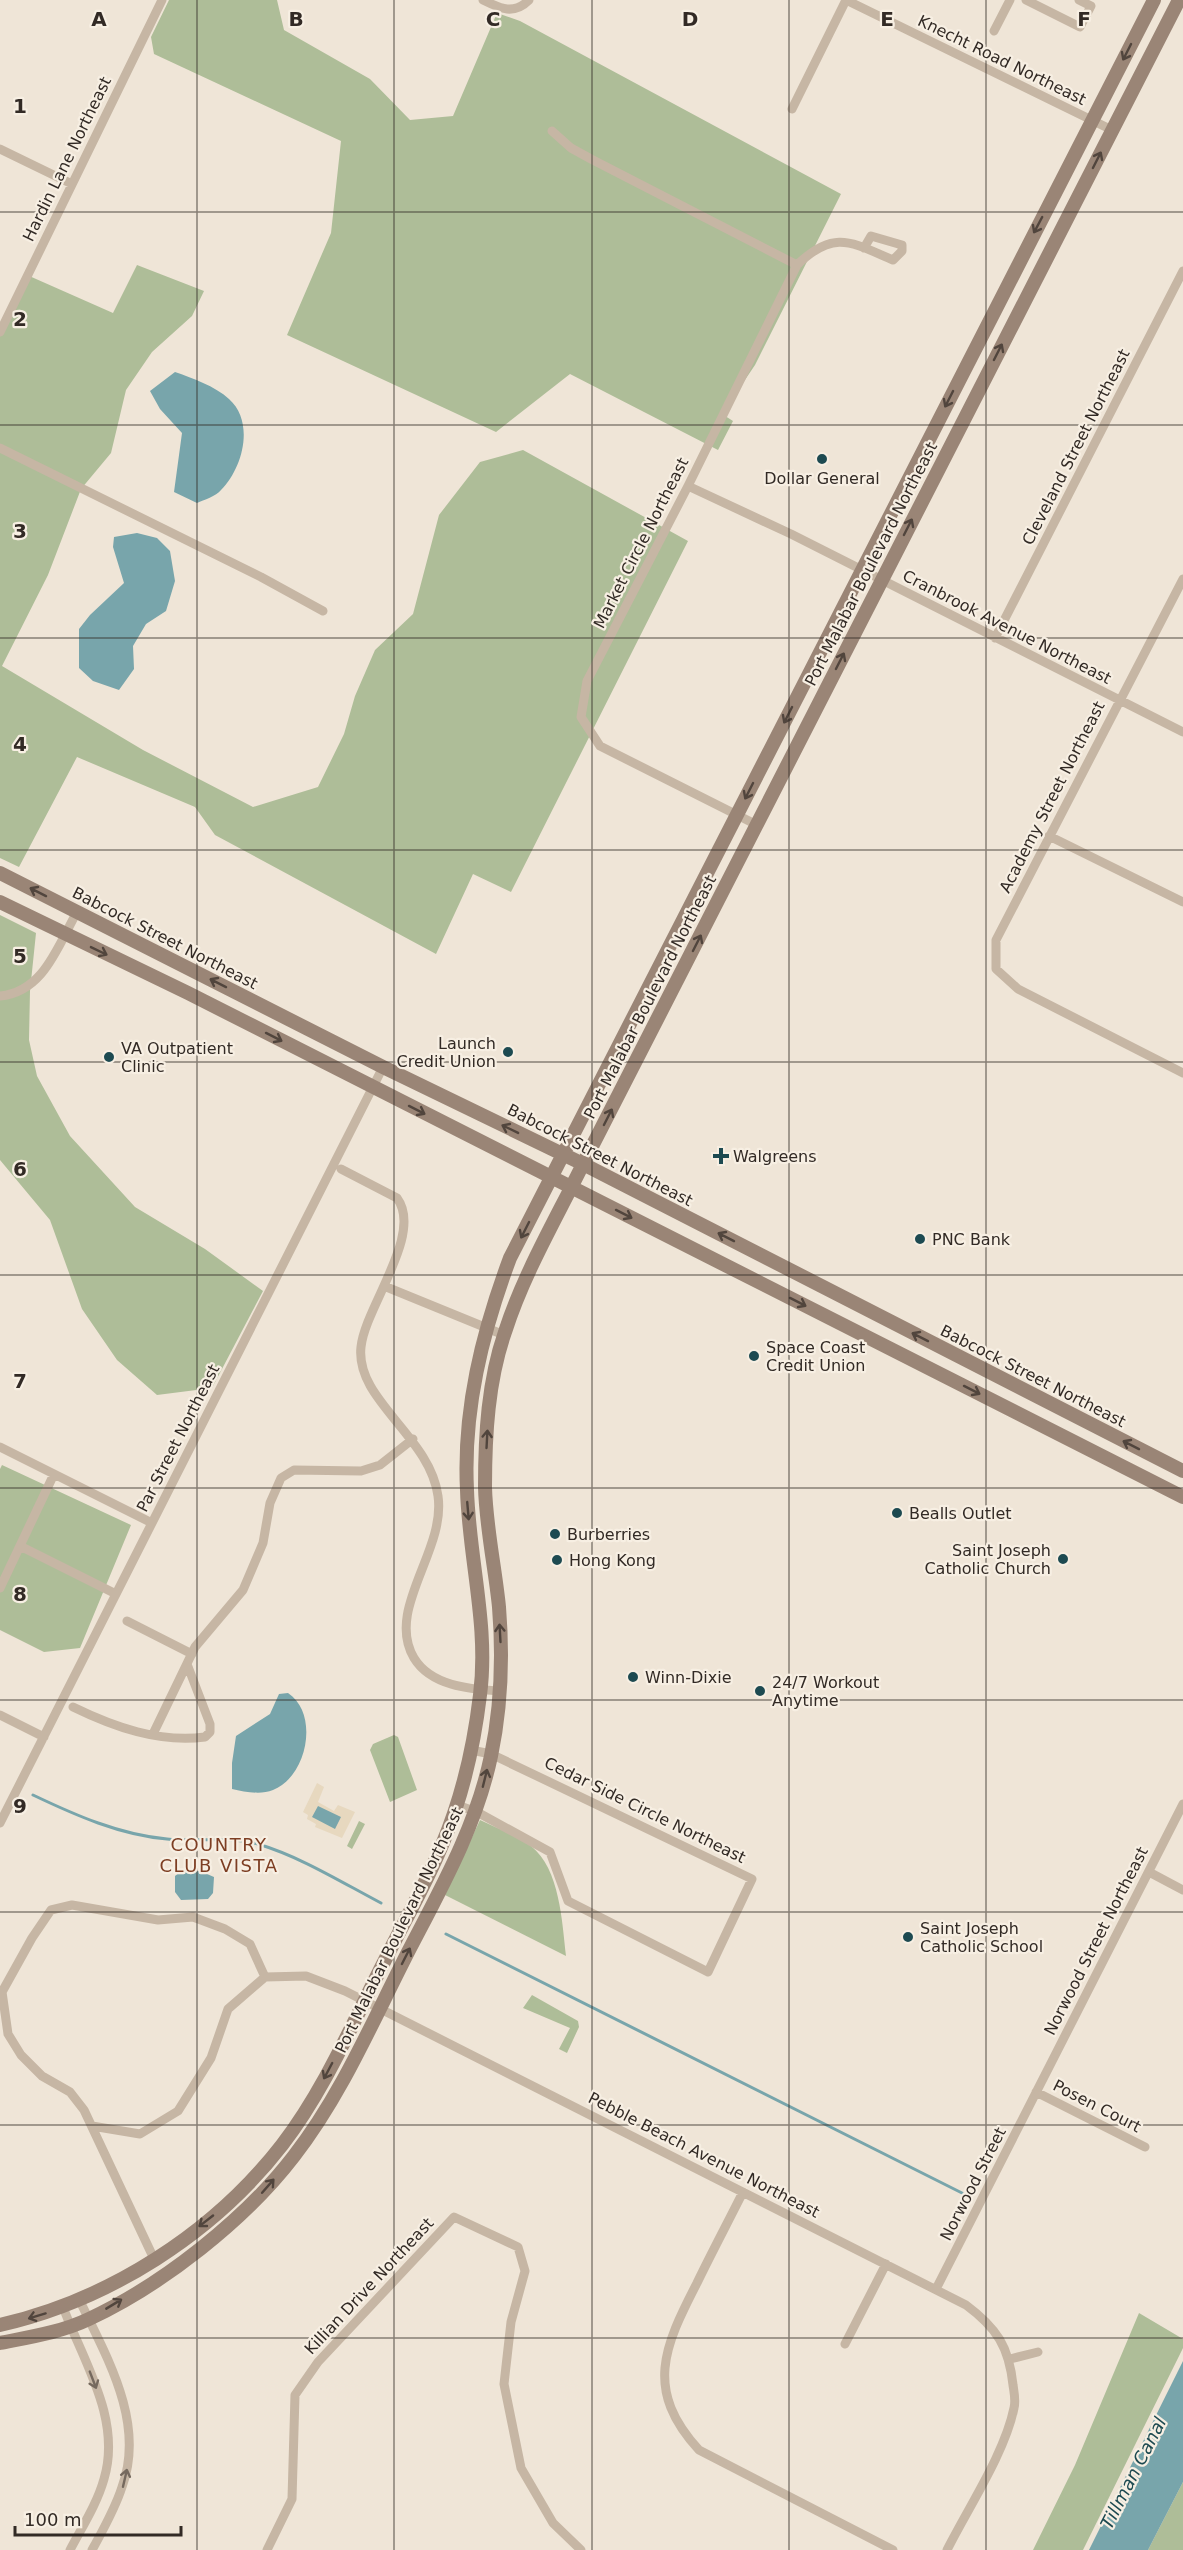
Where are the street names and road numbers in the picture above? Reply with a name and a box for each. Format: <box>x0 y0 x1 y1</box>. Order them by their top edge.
street label: Knecht Road Northeast <box>915 11 1089 109</box>
street label: Hardin Lane Northeast <box>19 74 115 244</box>
street label: Cleveland Street Northeast <box>1018 346 1134 548</box>
street label: Port Malabar Boulevard Northeast <box>801 439 941 689</box>
street label: Market Circle Northeast <box>590 454 692 632</box>
street label: Cranbrook Avenue Northeast <box>900 566 1114 688</box>
street label: Academy Street Northeast <box>995 698 1109 896</box>
street label: Port Malabar Boulevard Northeast <box>580 872 720 1122</box>
street label: Babcock Street Northeast <box>69 883 261 993</box>
street label: Babcock Street Northeast <box>504 1100 696 1210</box>
street label: Babcock Street Northeast <box>937 1321 1129 1431</box>
street label: Par Street Northeast <box>133 1361 223 1515</box>
street label: Cedar Side Circle Northeast <box>541 1753 749 1867</box>
street label: Port Malabar Boulevard Northeast <box>331 1804 467 2056</box>
street label: Norwood Street Northeast <box>1040 1844 1152 2038</box>
street label: Posen Court <box>1050 2076 1144 2136</box>
street label: Pebble Beach Avenue Northeast <box>585 2088 823 2222</box>
street label: Norwood Street <box>936 2124 1010 2244</box>
street label: Killian Drive Northeast <box>301 2214 437 2358</box>

